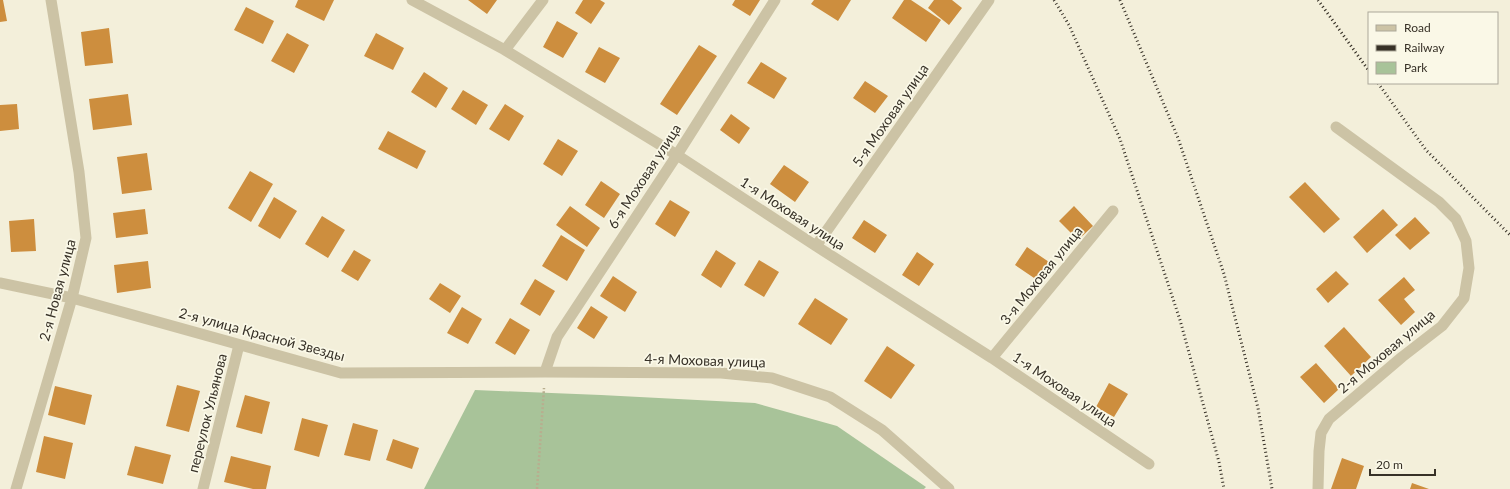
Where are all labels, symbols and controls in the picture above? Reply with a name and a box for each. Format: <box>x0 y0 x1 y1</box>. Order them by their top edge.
legend <box>1368 12 1498 84</box>
text: Road <box>1404 20 1431 35</box>
text: Railway <box>1404 40 1445 55</box>
street label: 5-я Моховая улица <box>848 60 932 170</box>
text: Park <box>1404 60 1428 75</box>
street label: 6-я Моховая улица <box>604 120 684 232</box>
street label: 1-я Моховая улица <box>737 173 849 253</box>
street label: 3-я Моховая улица <box>996 222 1086 328</box>
street label: 2-я Новая улица <box>35 237 79 343</box>
street label: 2-я улица Красной Звезды <box>177 304 347 364</box>
street label: 2-я Моховая улица <box>1334 305 1438 397</box>
street label: 1-я Моховая улица <box>1010 348 1120 430</box>
street label: 4-я Моховая улица <box>644 349 766 371</box>
street label: переулок Ульянова <box>184 352 230 474</box>
scale bar <box>1370 451 1435 477</box>
text: 20 m <box>1376 457 1403 472</box>

